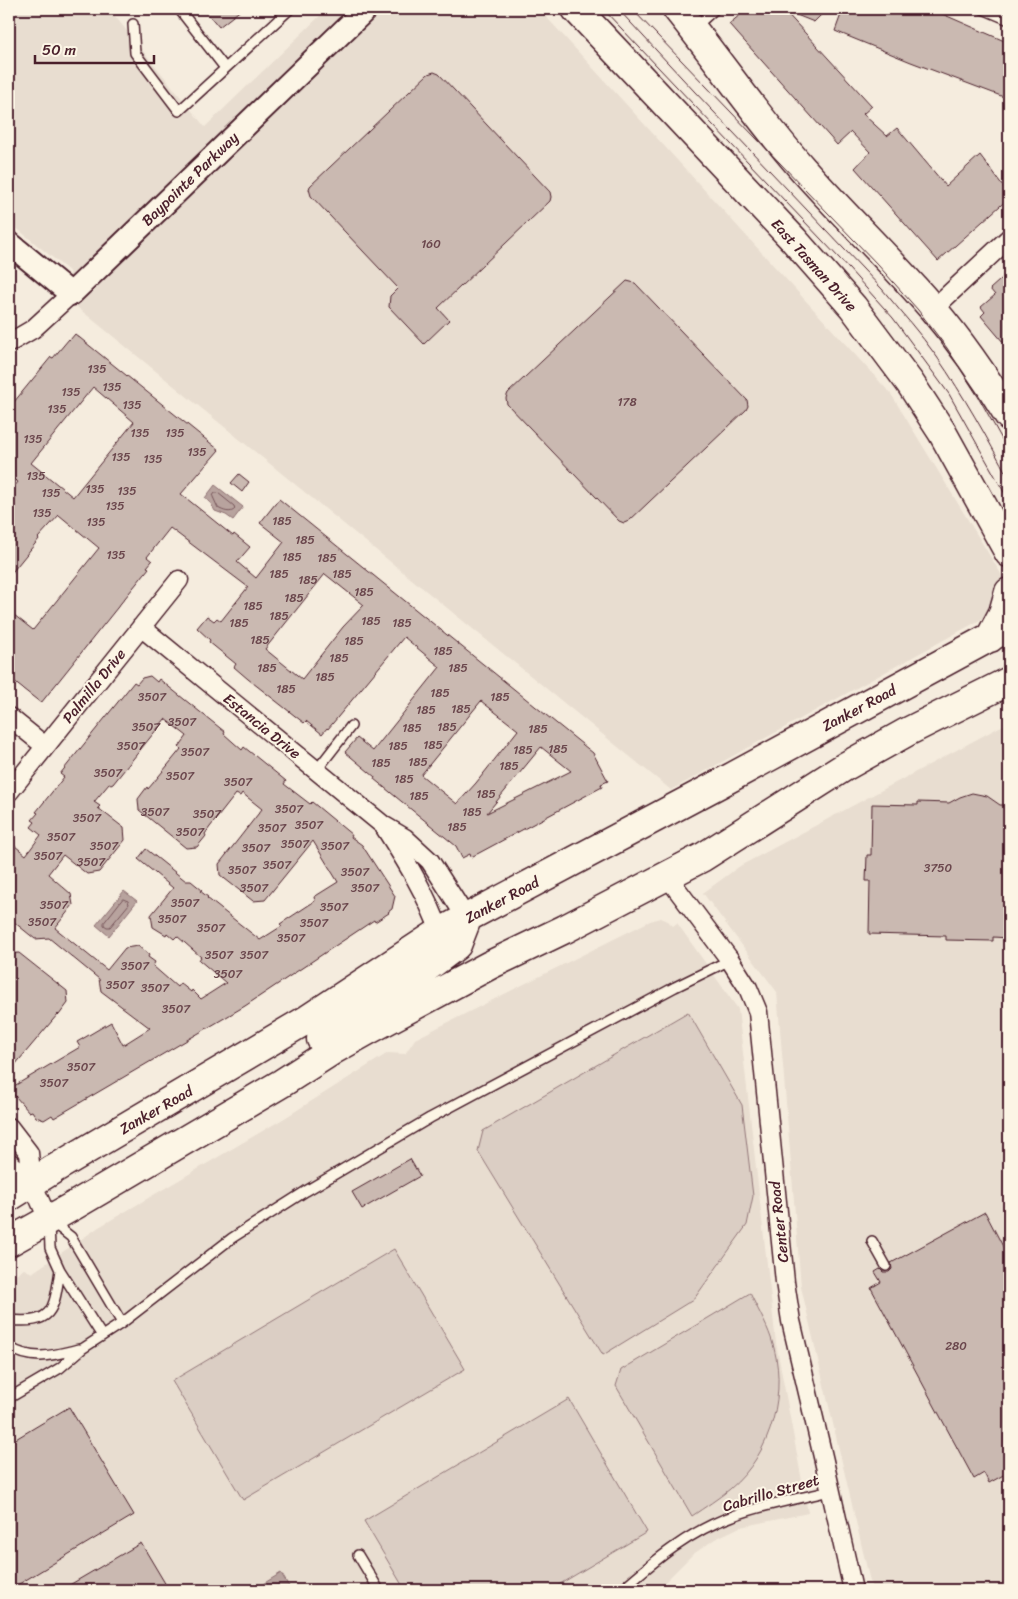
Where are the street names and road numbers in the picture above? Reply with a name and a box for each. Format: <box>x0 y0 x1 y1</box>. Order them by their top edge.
street label: Baypointe Parkway <box>135 125 245 233</box>
street label: East Tasman Drive <box>765 212 864 318</box>
street label: Palmilla Drive <box>55 642 133 729</box>
street label: Zanker Road <box>817 677 902 739</box>
street label: Estancia Drive <box>217 686 307 766</box>
street label: Zanker Road <box>460 869 545 931</box>
street label: Zanker Road <box>114 1078 199 1142</box>
street label: Center Road <box>762 1179 796 1264</box>
street label: Cabrillo Street <box>720 1467 823 1519</box>

